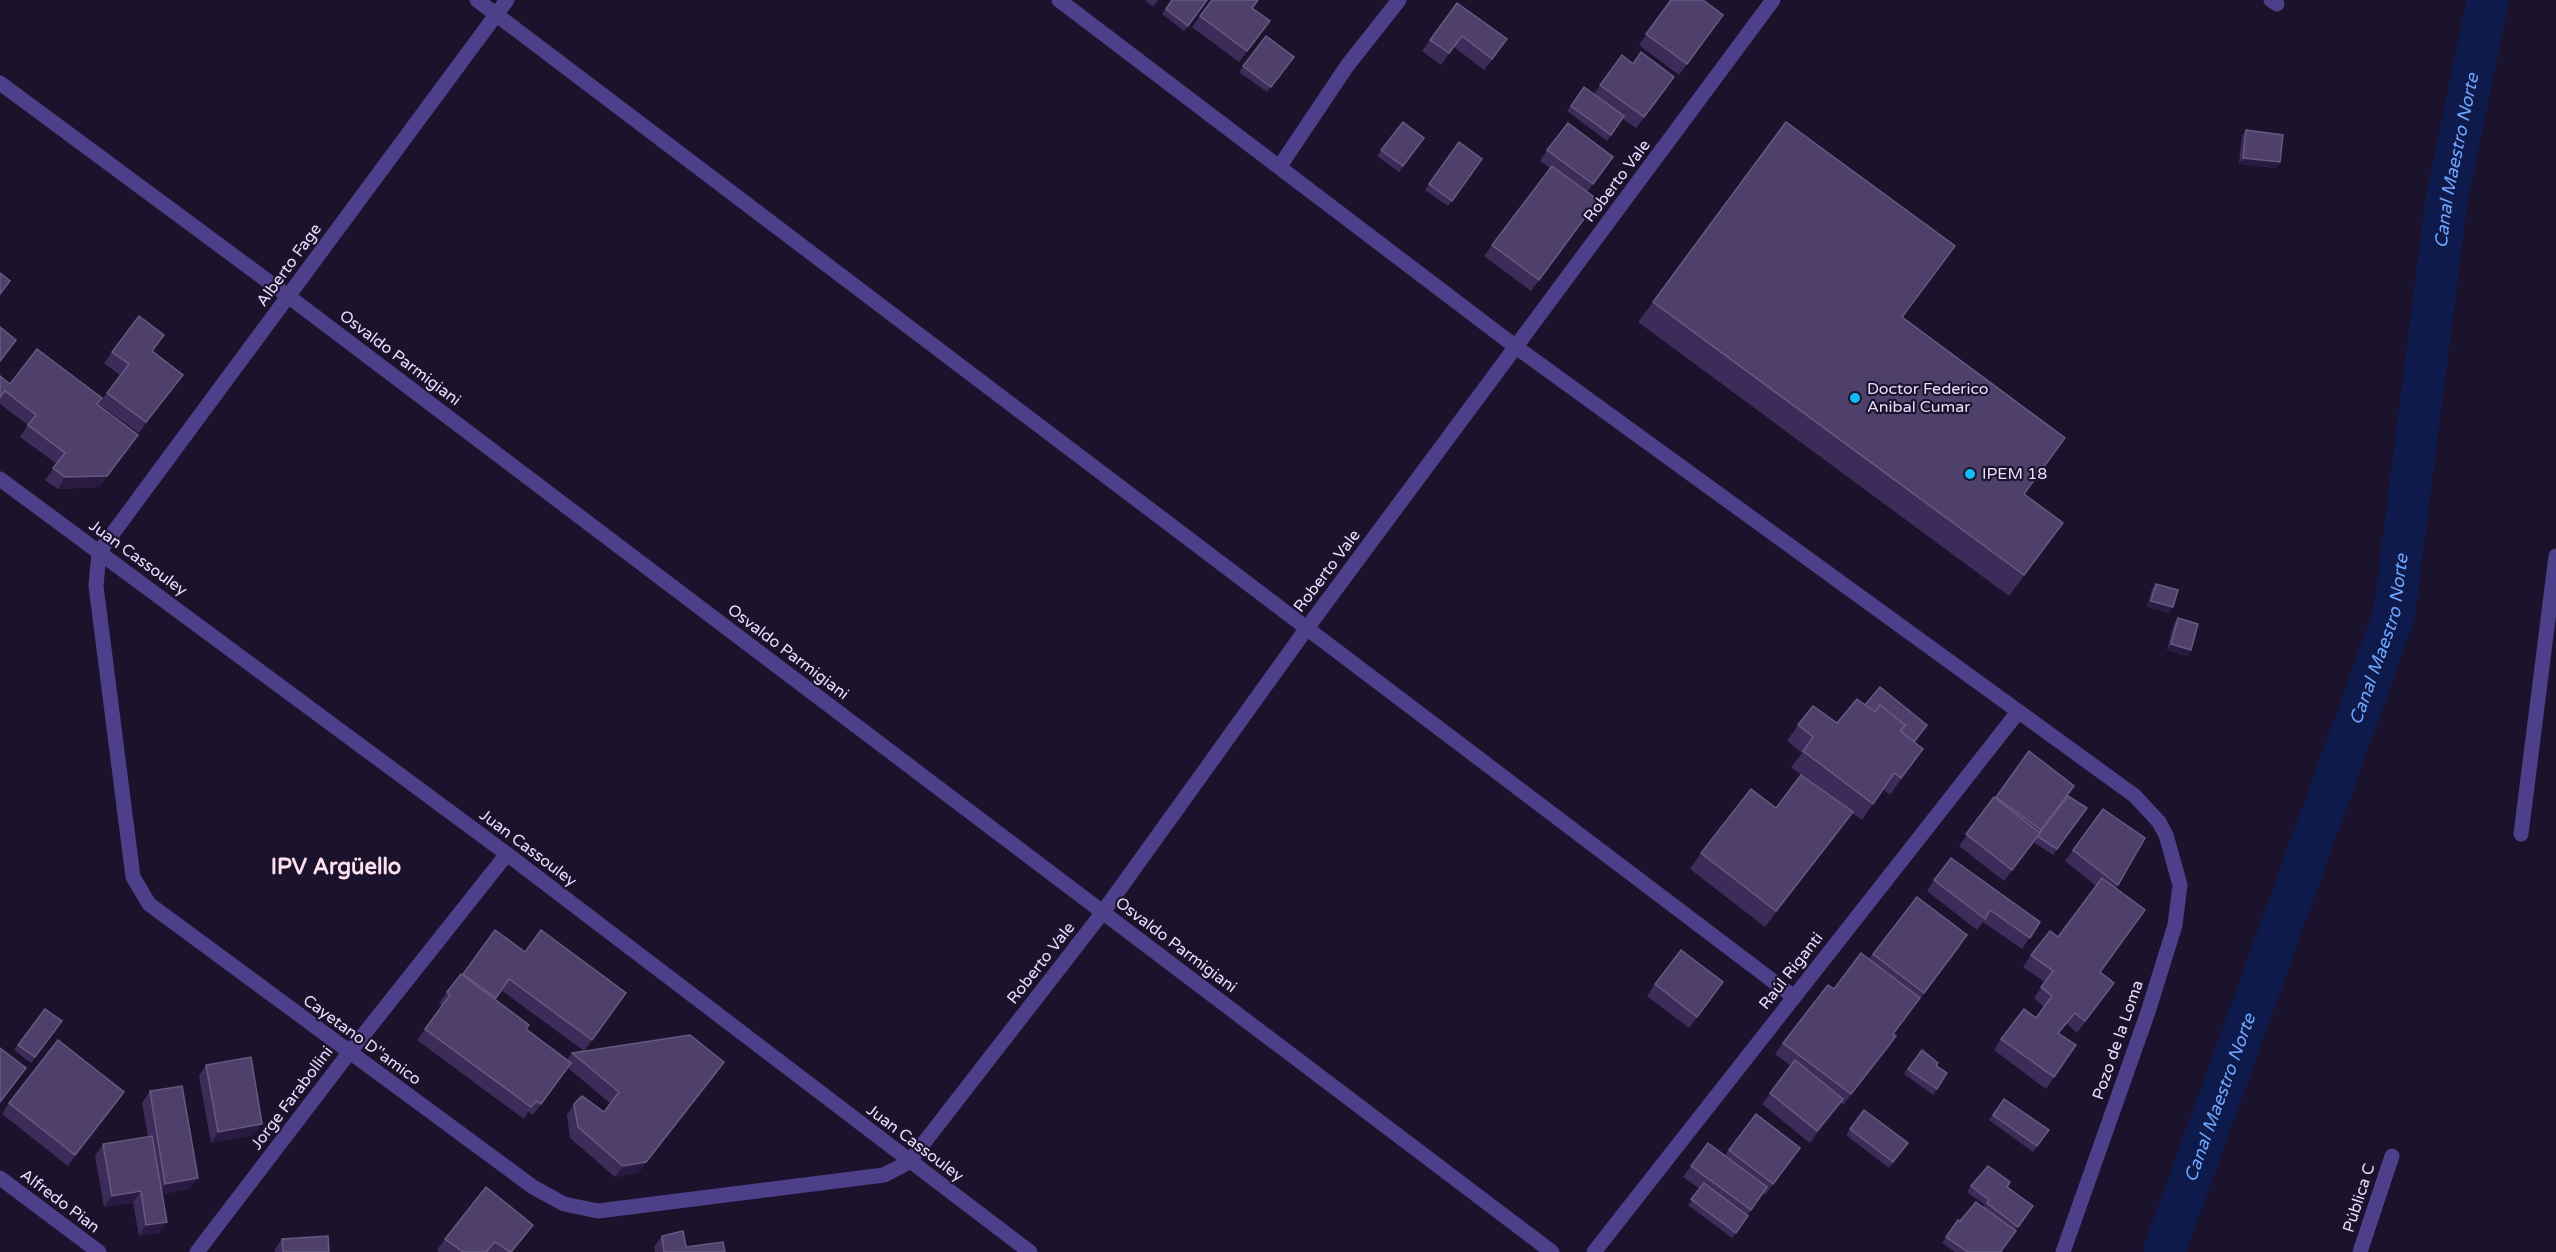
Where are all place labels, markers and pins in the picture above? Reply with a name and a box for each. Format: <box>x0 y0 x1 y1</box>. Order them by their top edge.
place label: Doctor Federico Anibal Cumar <box>1867 379 1989 417</box>
marker: Doctor Federico Anibal Cumar <box>1848 391 1862 405</box>
place label: IPEM 18 <box>1982 464 2047 484</box>
marker: IPEM 18 <box>1963 467 1977 481</box>

